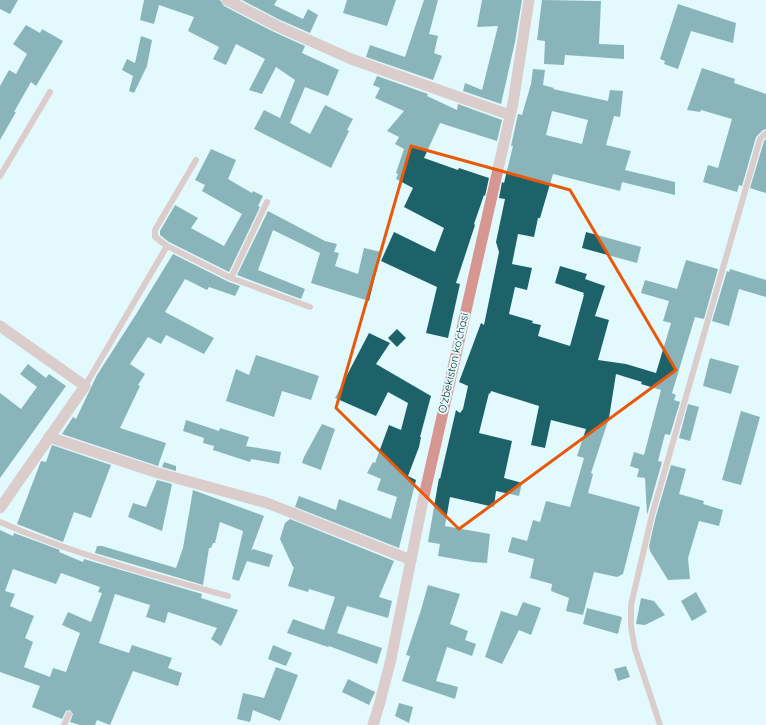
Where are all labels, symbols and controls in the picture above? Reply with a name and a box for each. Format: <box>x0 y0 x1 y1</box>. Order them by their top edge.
street label: O'zbekiston ko'chasi <box>435 312 471 414</box>

